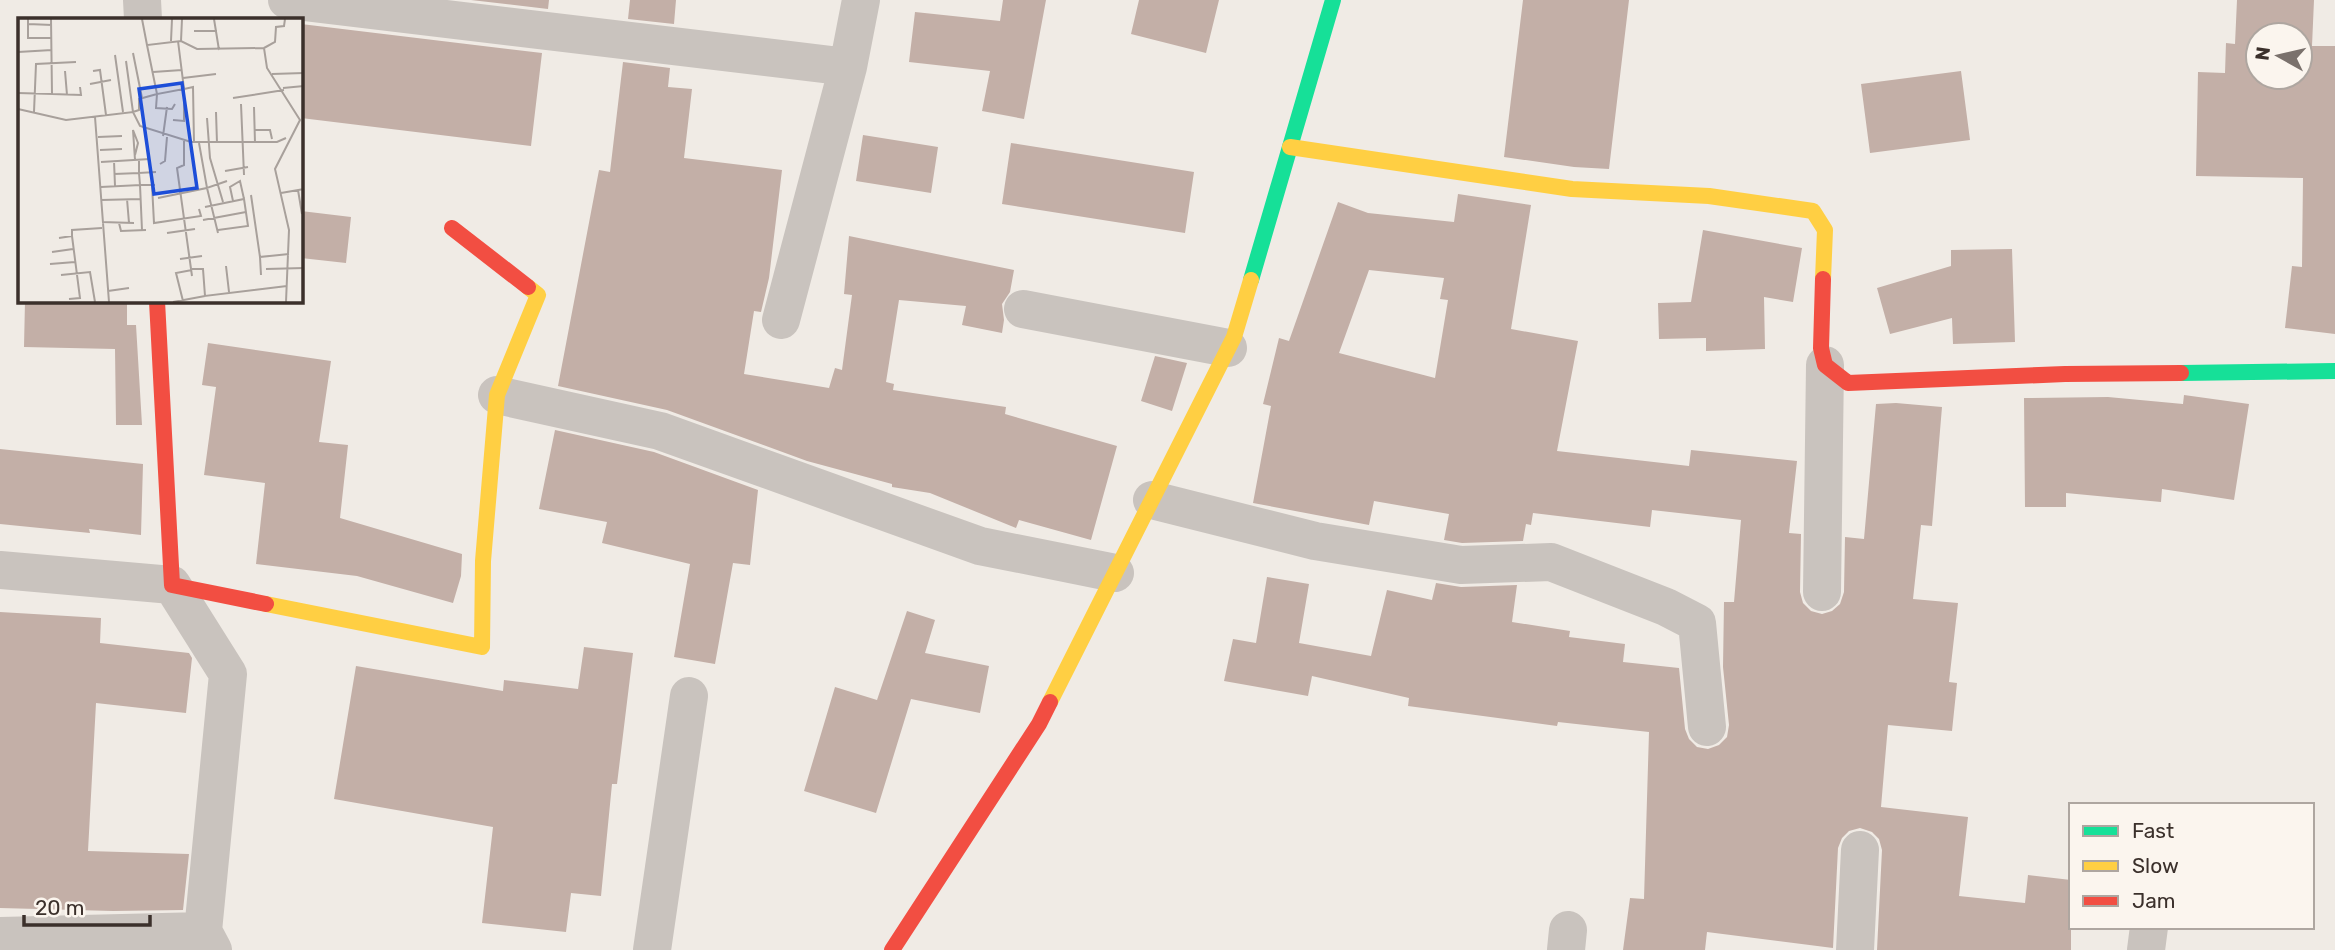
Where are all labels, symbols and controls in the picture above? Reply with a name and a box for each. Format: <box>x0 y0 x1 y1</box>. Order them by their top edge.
inset map <box>18 18 303 303</box>
north arrow <box>2244 21 2314 91</box>
text: N <box>2250 45 2275 62</box>
legend <box>2069 803 2314 929</box>
text: Fast <box>2132 818 2174 843</box>
text: Slow <box>2132 853 2179 878</box>
scale bar <box>24 884 150 928</box>
text: Jam <box>2132 888 2176 913</box>
text: 20 m <box>35 895 84 920</box>

